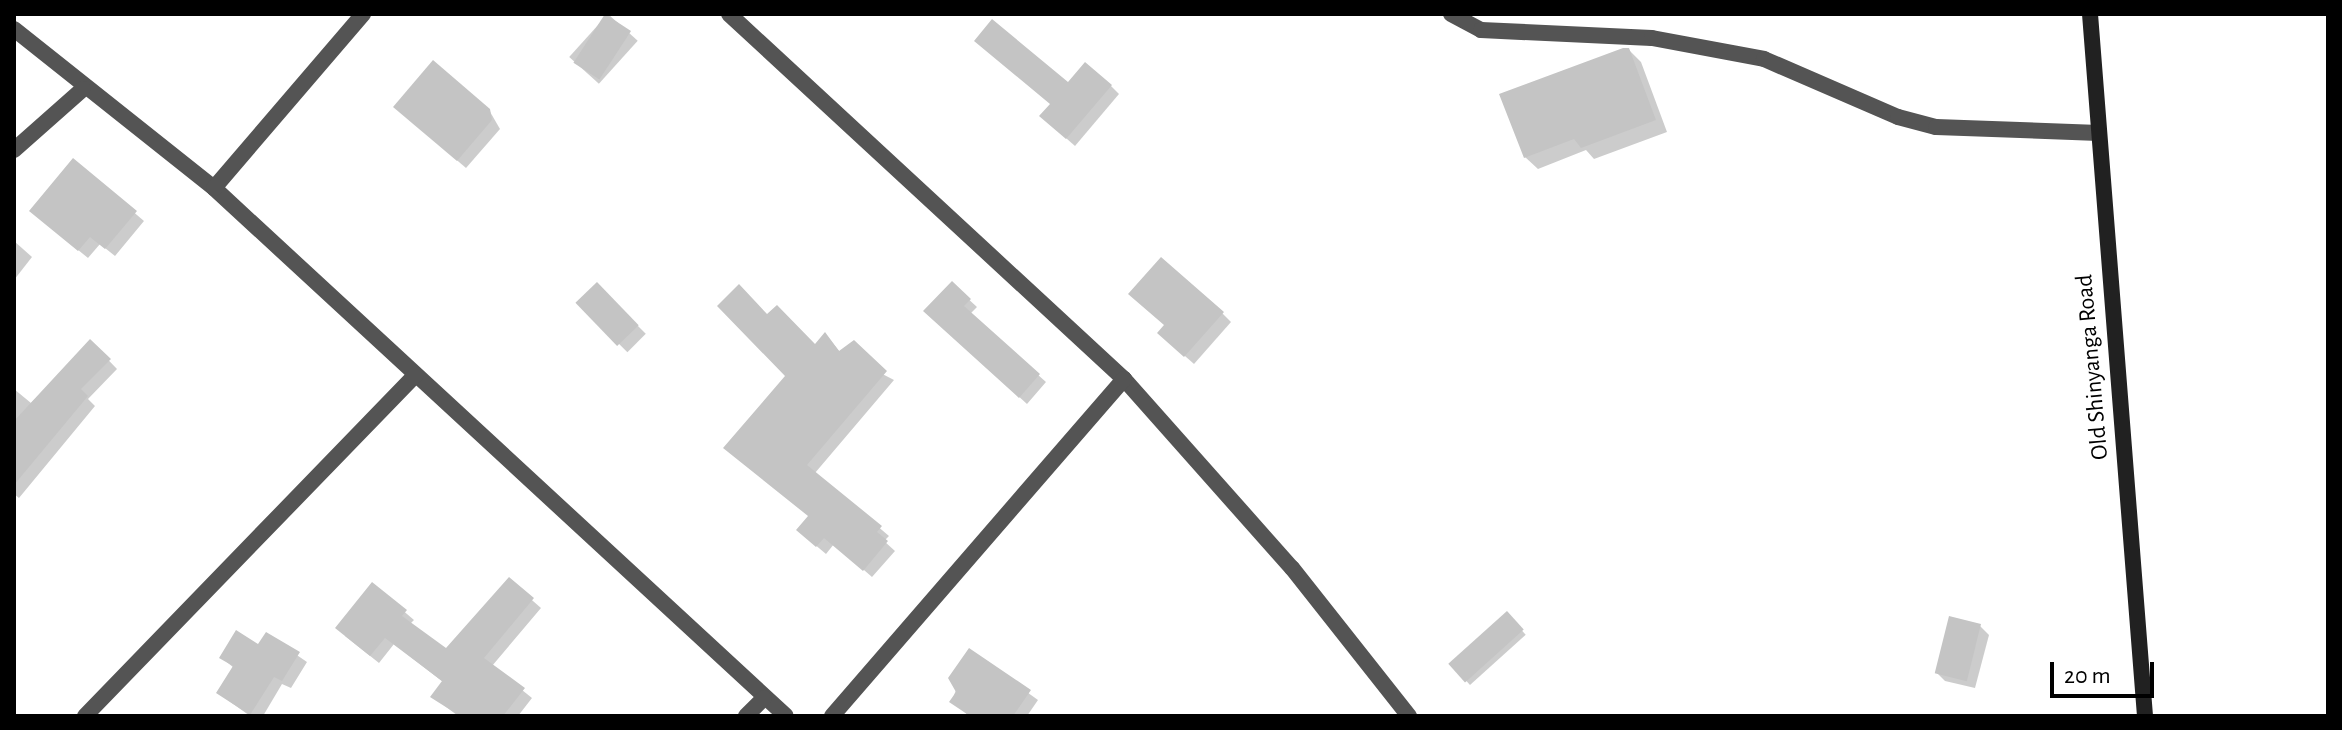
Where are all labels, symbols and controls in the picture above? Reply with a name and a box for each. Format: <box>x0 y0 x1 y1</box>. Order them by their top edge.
street label: Old Shinyanga Road <box>2071 273 2115 461</box>
scale bar <box>2054 646 2158 696</box>
text: 20 m <box>2064 664 2111 688</box>

